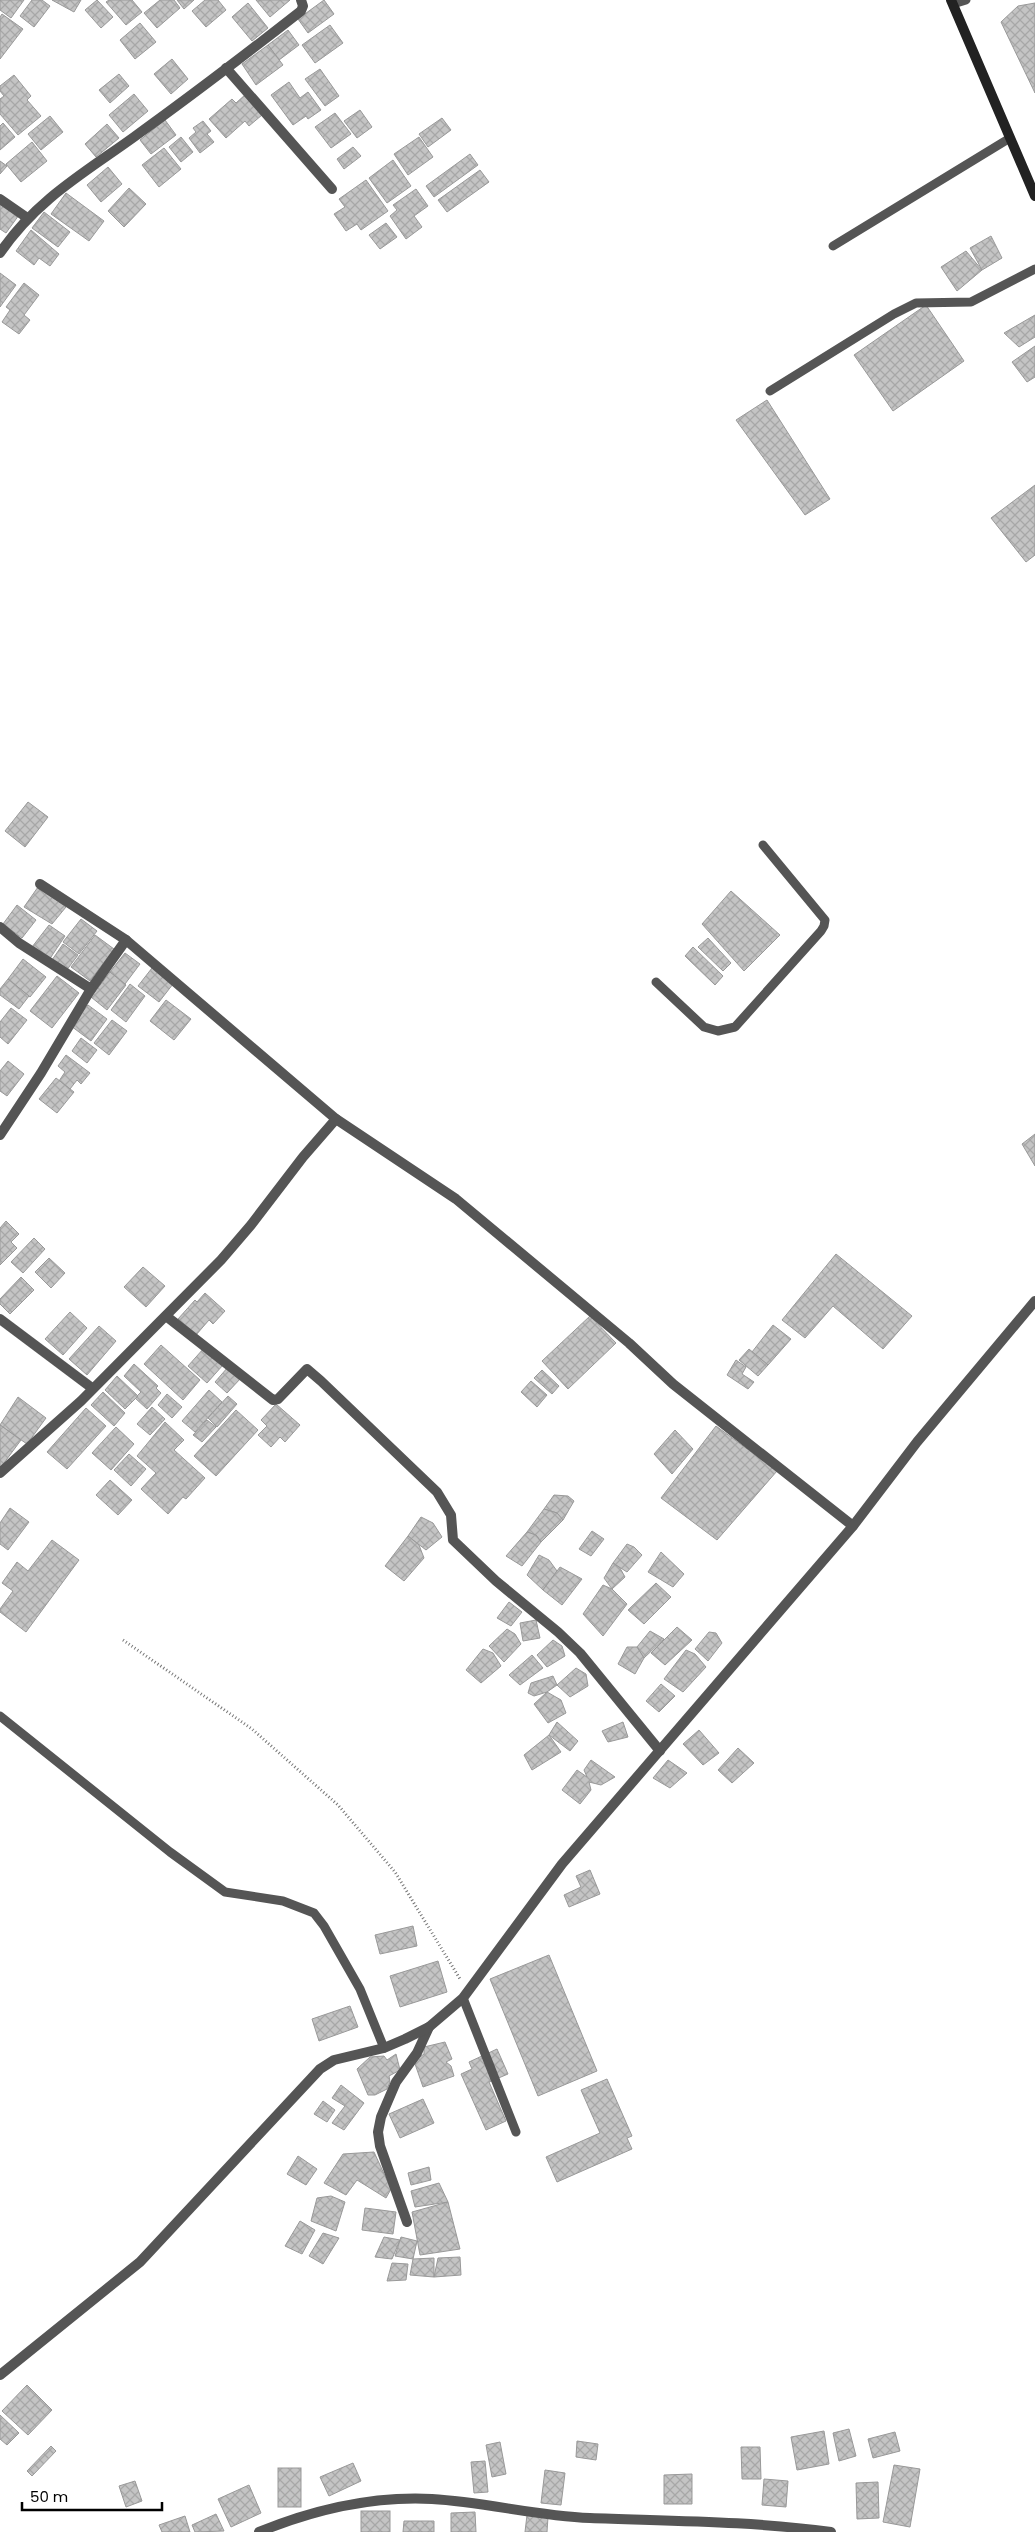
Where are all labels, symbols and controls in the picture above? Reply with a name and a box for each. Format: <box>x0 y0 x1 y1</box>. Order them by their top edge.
scale bar <box>22 2480 162 2512</box>
text: 50 m <box>30 2486 68 2507</box>

